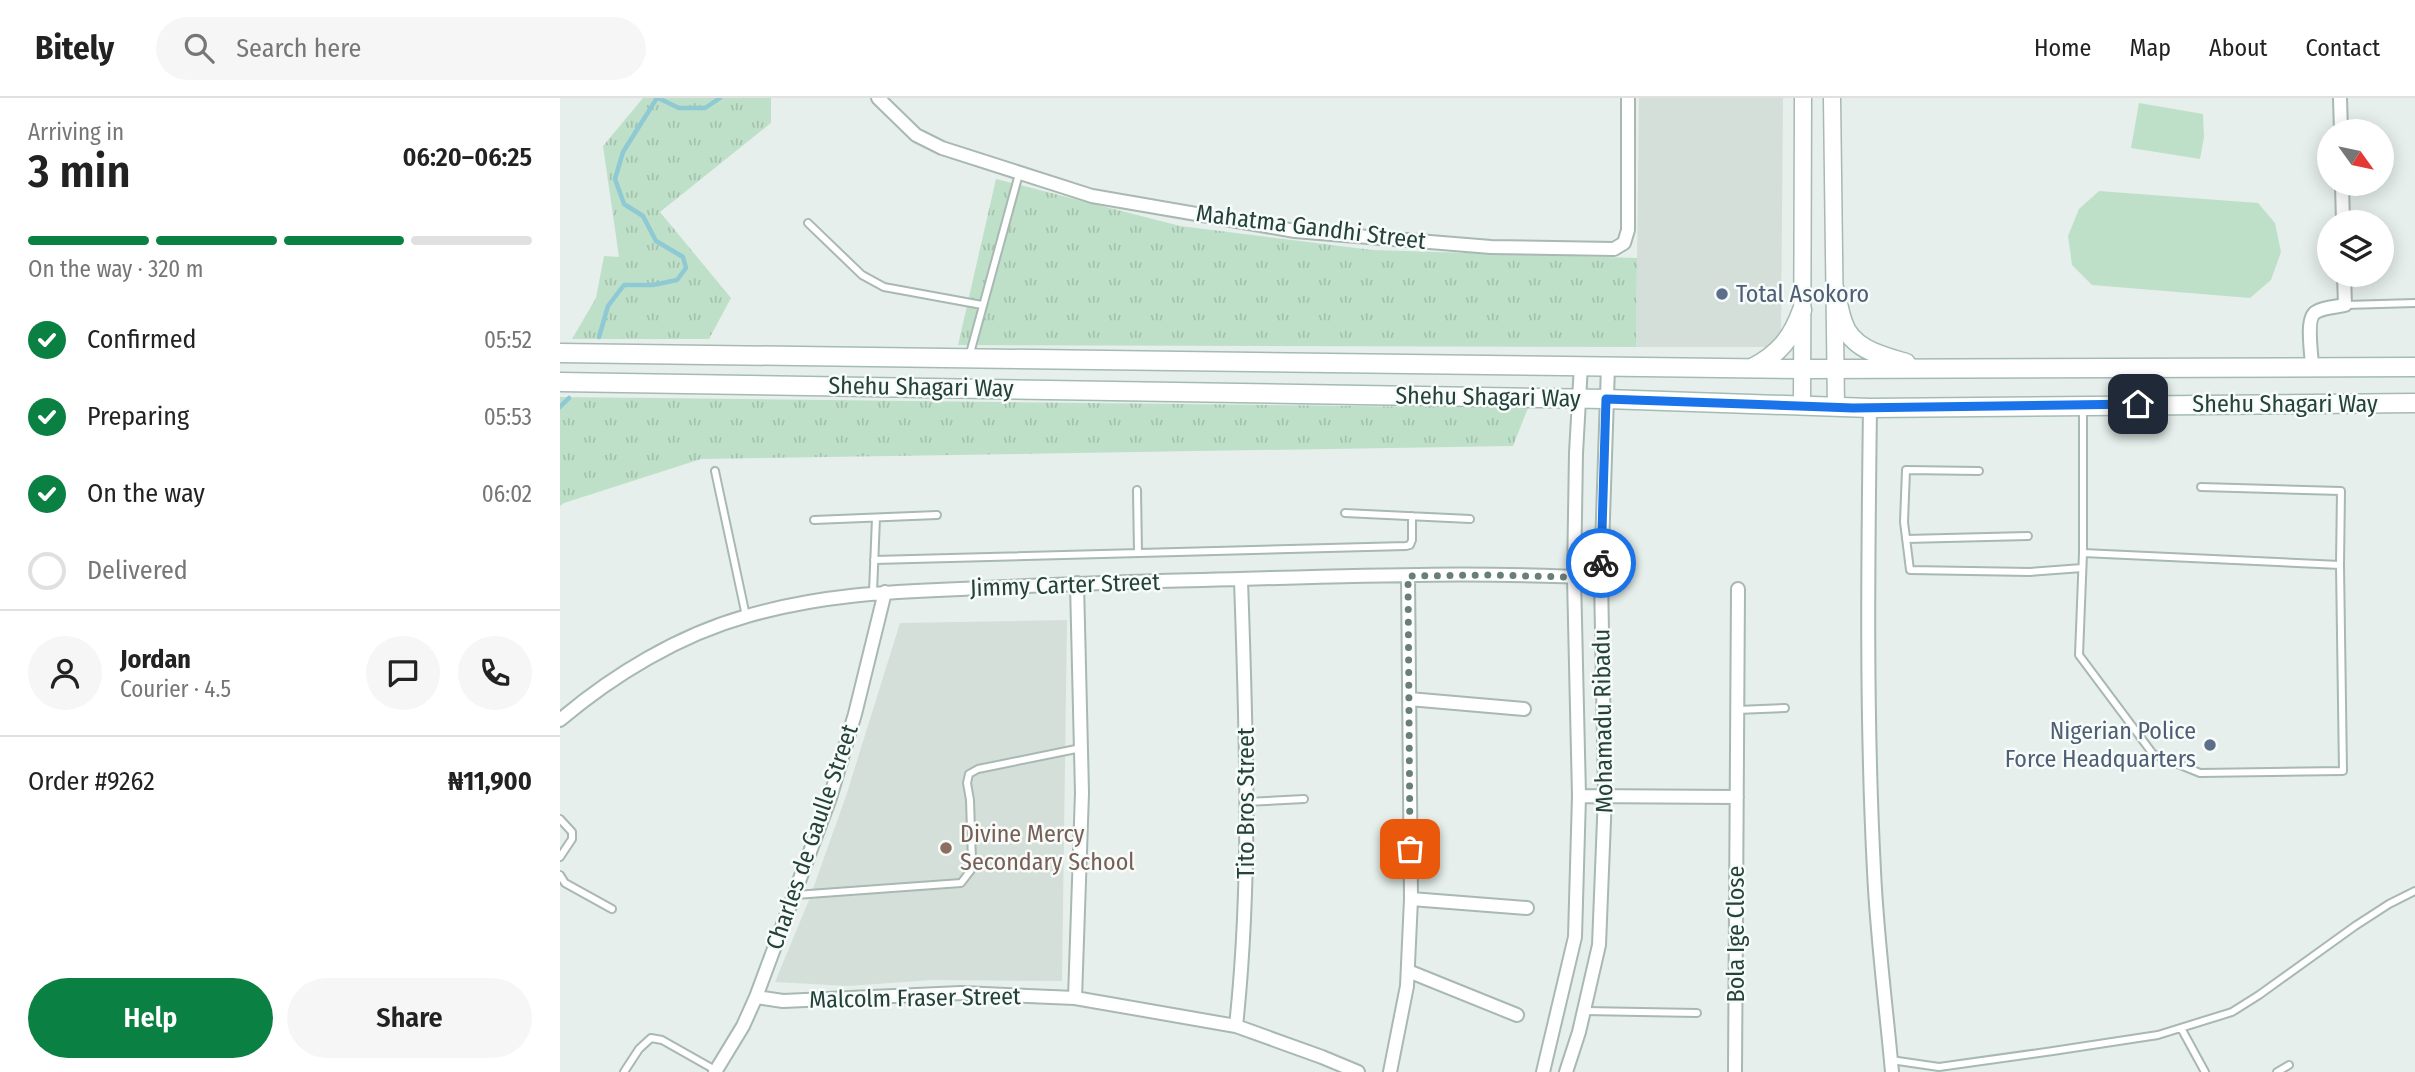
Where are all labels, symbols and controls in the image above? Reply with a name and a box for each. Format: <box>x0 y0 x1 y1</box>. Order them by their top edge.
search box <box>156 17 646 80</box>
text: Bitely <box>35 28 114 68</box>
icon: search <box>180 29 218 67</box>
text: Search here <box>236 33 361 64</box>
text: Home <box>2034 34 2091 62</box>
text: Map <box>2129 34 2171 62</box>
text: About <box>2209 34 2267 62</box>
text: Contact <box>2305 34 2380 62</box>
text: Arriving in <box>28 118 124 146</box>
north arrow <box>2317 119 2394 196</box>
map controls <box>2317 119 2394 287</box>
text: 06:20–06:25 <box>403 142 532 173</box>
text: 3 min <box>28 144 131 199</box>
street label: Mahatma Gandhi Street <box>1194 199 1428 255</box>
button: layers <box>2317 210 2394 287</box>
text: On the way · 320 m <box>28 255 203 283</box>
place label: Total Asokoro <box>1736 280 1869 308</box>
marker: Total Asokoro <box>1714 286 1730 302</box>
icon: check <box>28 321 66 359</box>
text: Confirmed <box>87 324 197 355</box>
text: 05:52 <box>484 326 532 354</box>
street label: Shehu Shagari Way <box>828 371 1014 403</box>
pin <box>2108 374 2168 434</box>
street label: Shehu Shagari Way <box>1395 381 1581 413</box>
icon: home <box>2119 385 2157 423</box>
street label: Shehu Shagari Way <box>2192 390 2378 418</box>
icon: check <box>28 398 66 436</box>
text: Preparing <box>87 401 189 432</box>
text: 05:53 <box>484 403 532 431</box>
icon: check <box>28 475 66 513</box>
text: On the way <box>87 478 205 509</box>
text: 06:02 <box>482 480 532 508</box>
courier <box>1566 528 1636 598</box>
icon: bike <box>1582 544 1620 582</box>
text: Delivered <box>87 555 188 586</box>
street label: Jimmy Carter Street <box>969 568 1161 602</box>
street label: Mohamadu Ribadu <box>1587 629 1619 813</box>
button: person <box>28 636 102 710</box>
button: chat <box>366 636 440 710</box>
button: phone <box>458 636 532 710</box>
text: Jordan <box>120 644 191 675</box>
text: Courier · 4.5 <box>120 675 231 703</box>
place label: Nigerian Police Force Headquarters <box>2005 717 2196 773</box>
street label: Charles de Gaulle Street <box>760 721 864 953</box>
street label: Tito Bros Street <box>1232 727 1260 879</box>
marker: Nigerian Police Force Headquarters <box>2202 737 2218 753</box>
text: Order #9262 <box>28 766 155 797</box>
text: ₦11,900 <box>448 766 532 797</box>
pin <box>1380 819 1440 879</box>
place label: Divine Mercy Secondary School <box>960 820 1135 876</box>
icon: bag <box>1391 830 1429 868</box>
marker: Divine Mercy Secondary School <box>938 840 954 856</box>
street label: Bola Ige Close <box>1722 866 1750 1002</box>
button: Help <box>28 978 273 1058</box>
button: Share <box>287 978 532 1058</box>
street label: Malcolm Fraser Street <box>809 982 1021 1014</box>

